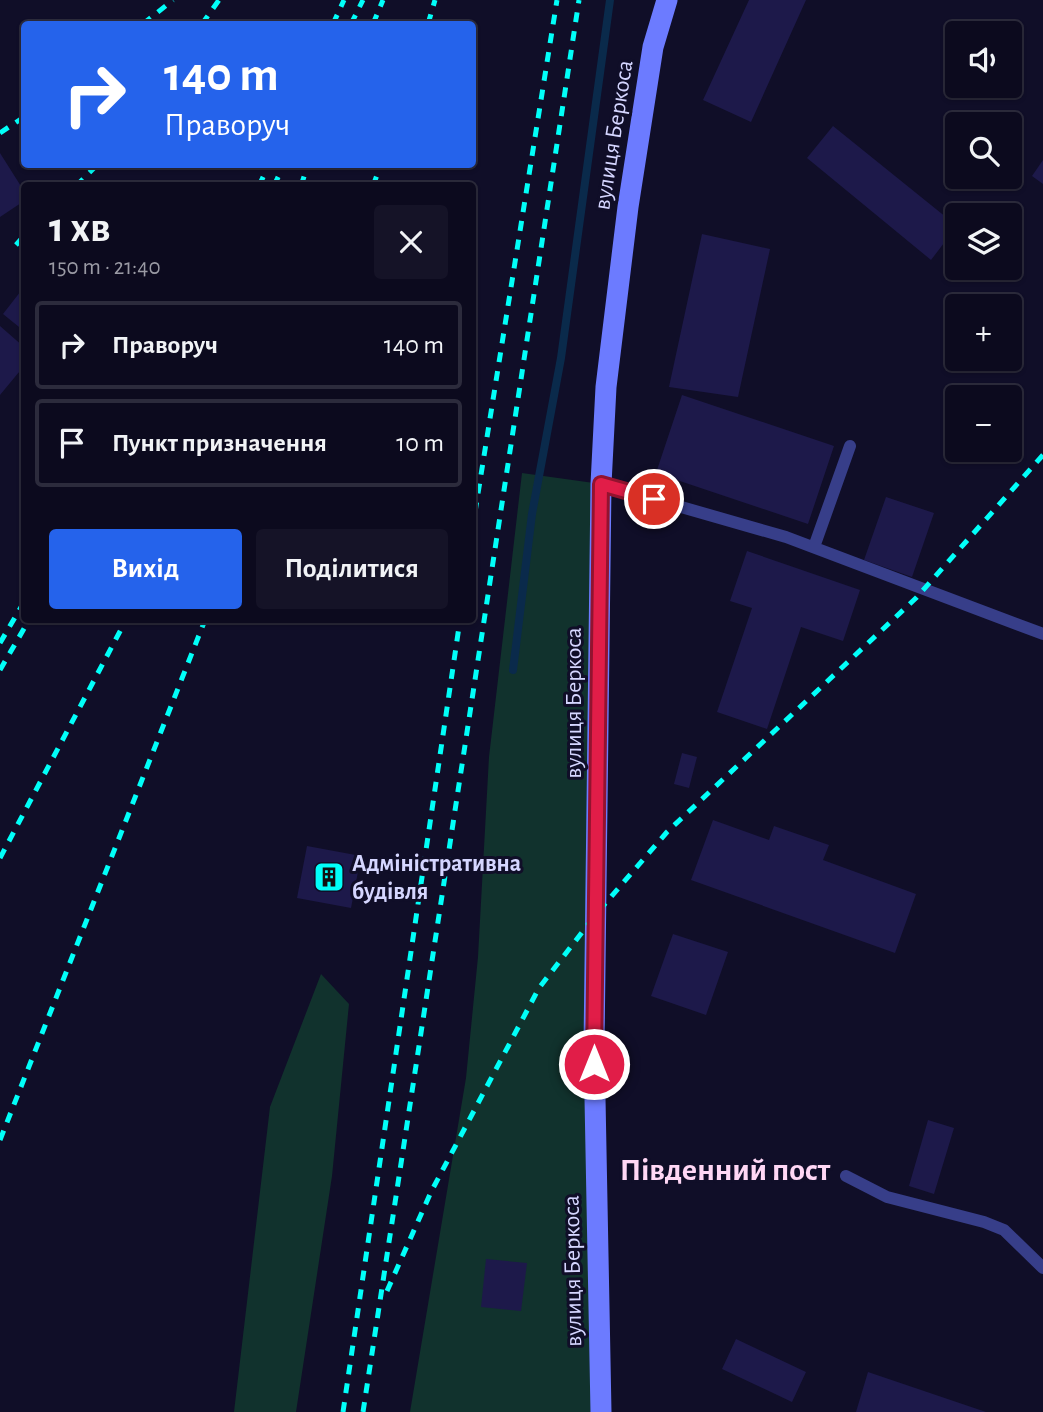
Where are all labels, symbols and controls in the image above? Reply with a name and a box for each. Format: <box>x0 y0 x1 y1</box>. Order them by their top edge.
map controls <box>945 21 1022 462</box>
button: sound <box>945 21 1022 98</box>
icon: right <box>49 49 140 140</box>
text: 140 m <box>164 51 279 100</box>
street label: вулиця Беркоса <box>590 58 638 212</box>
text: Праворуч <box>164 109 290 141</box>
button: search <box>945 112 1022 189</box>
button: layers <box>945 203 1022 280</box>
button: close <box>374 205 448 279</box>
text: 1 хв <box>49 207 111 249</box>
text: 150 m · 21:40 <box>49 256 161 279</box>
button: + <box>945 294 1022 371</box>
icon: right <box>53 326 91 364</box>
text: Праворуч <box>112 332 218 358</box>
text: 140 m <box>384 332 444 358</box>
button: − <box>945 385 1022 462</box>
icon: arrive <box>53 424 91 462</box>
text: Пункт призначення <box>112 430 327 456</box>
text: 10 m <box>396 430 444 456</box>
pin <box>624 469 684 529</box>
icon: arrive <box>635 480 673 518</box>
button: Вихід <box>49 529 242 609</box>
button: Поділитися <box>256 529 448 609</box>
street label: вулиця Беркоса <box>562 627 586 779</box>
place label: Адміністративна будівля <box>352 852 521 904</box>
building icon: Адміністративна будівля <box>312 860 346 894</box>
position arrow <box>557 1027 631 1101</box>
district label: Південний пост <box>620 1154 831 1186</box>
street label: вулиця Беркоса <box>560 1195 586 1347</box>

